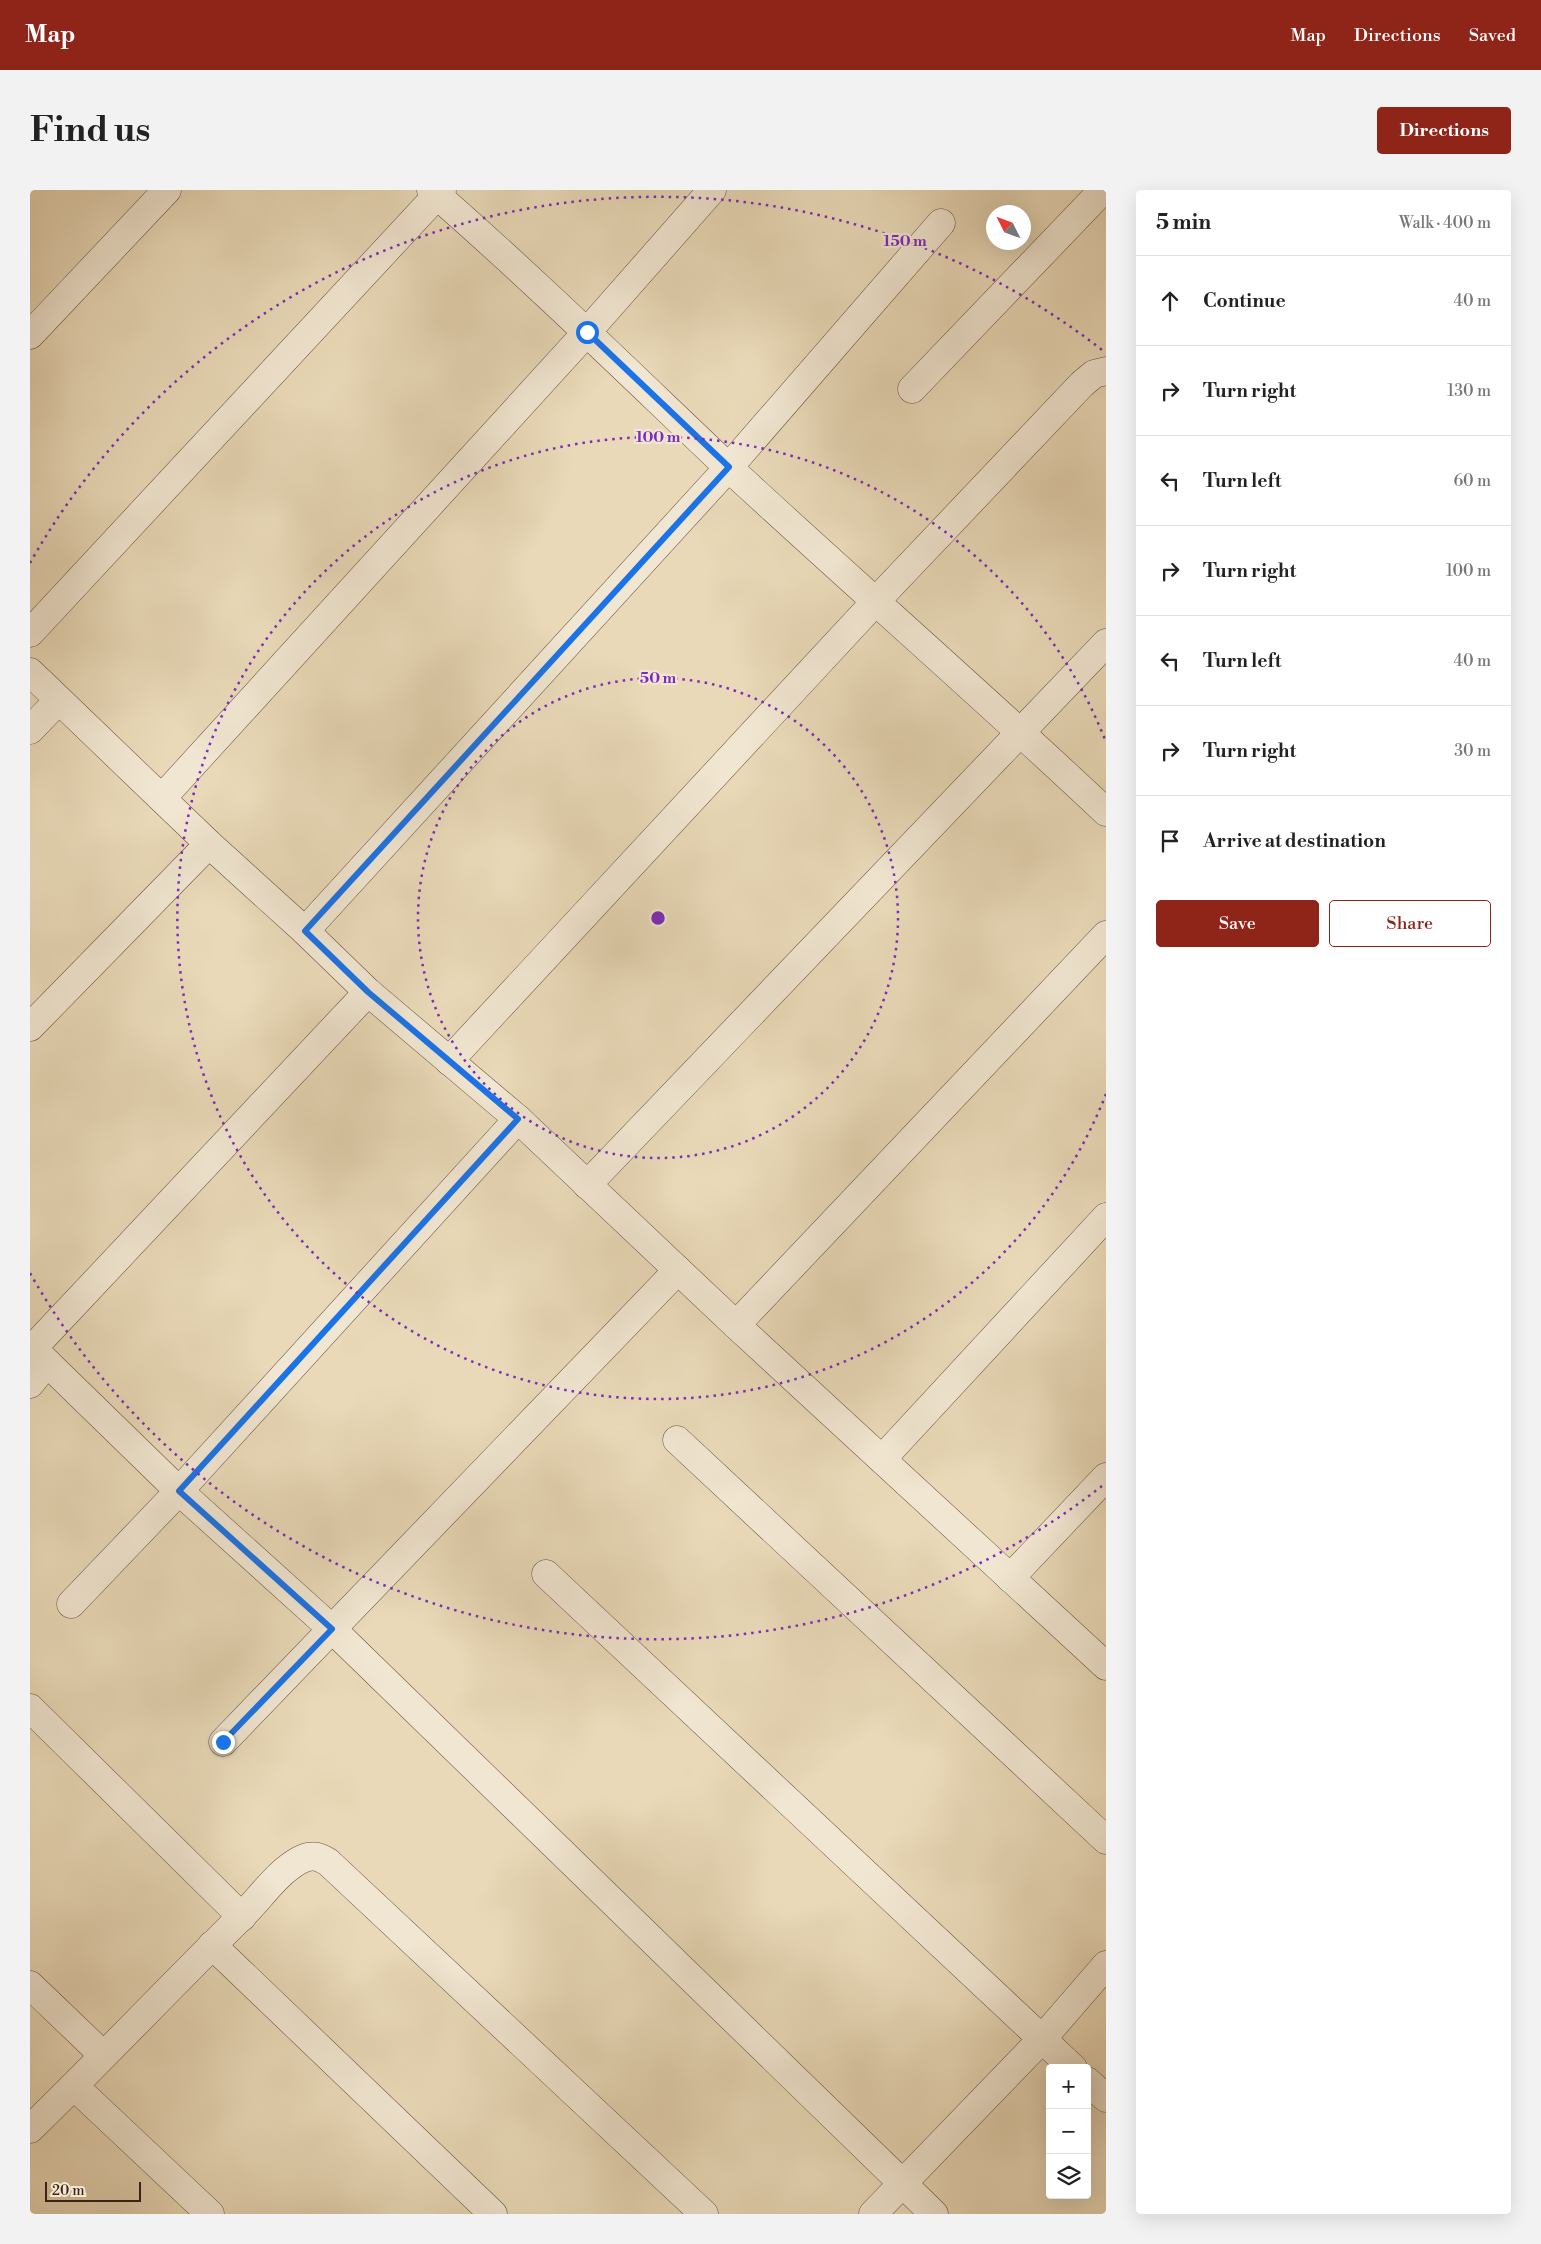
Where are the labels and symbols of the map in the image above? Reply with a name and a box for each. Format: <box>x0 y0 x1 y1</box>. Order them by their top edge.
north arrow <box>986 205 1031 250</box>
text: 150 m <box>883 232 927 251</box>
route start <box>576 321 599 344</box>
text: 100 m <box>636 428 681 447</box>
text: 50 m <box>640 669 676 688</box>
centre of rings <box>649 909 667 927</box>
route end <box>212 1731 235 1754</box>
scale bar <box>45 2179 141 2202</box>

